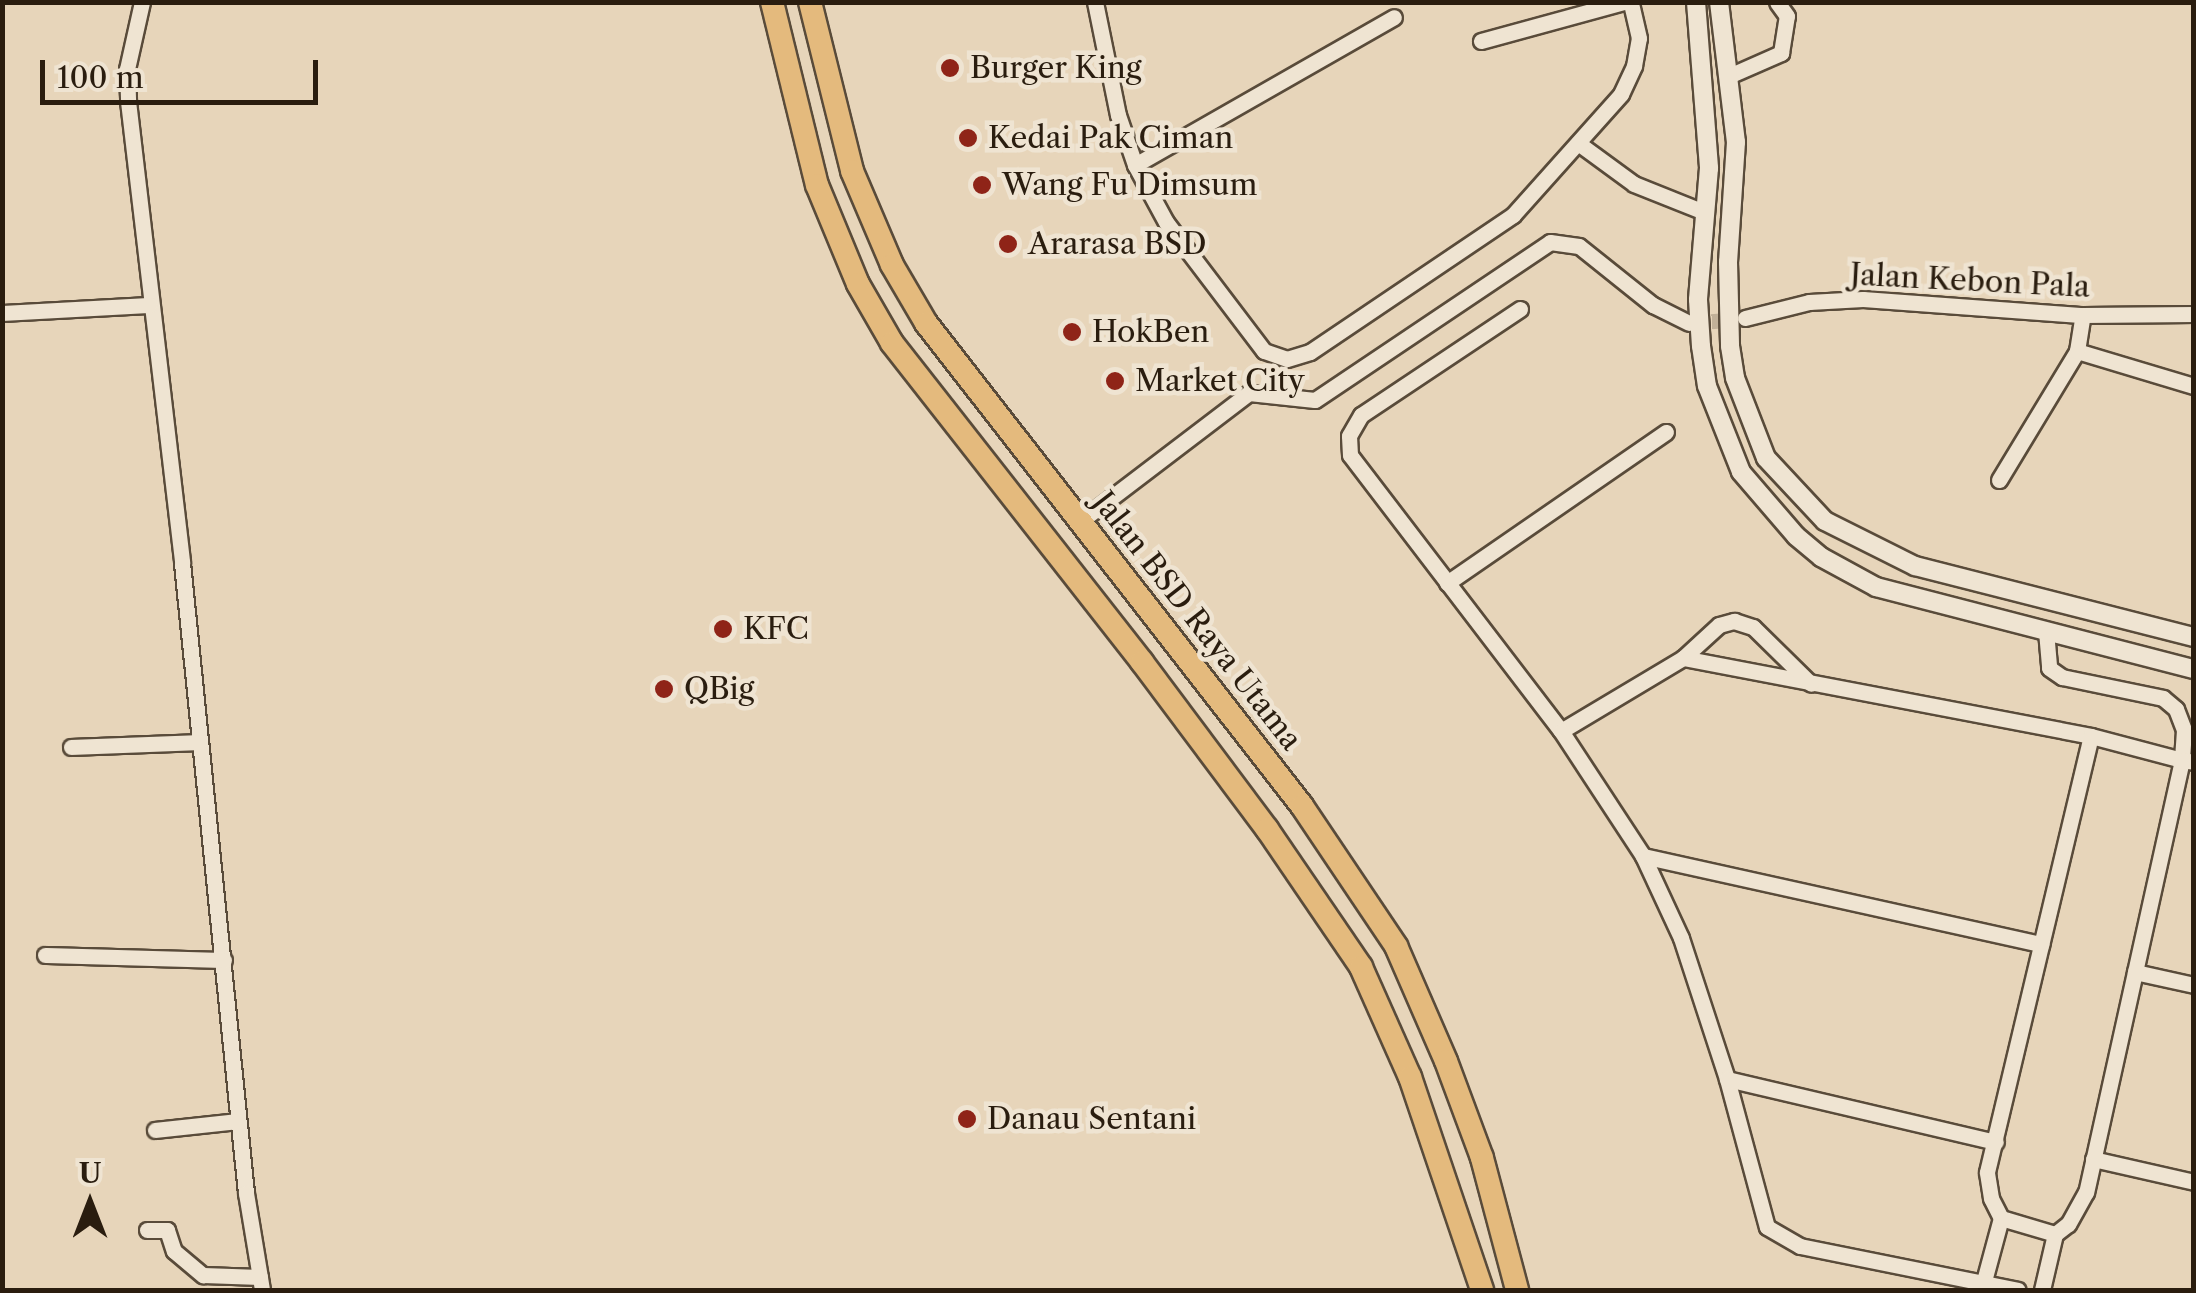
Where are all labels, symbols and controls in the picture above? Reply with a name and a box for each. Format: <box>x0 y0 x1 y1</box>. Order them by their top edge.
scale bar <box>45 40 322 102</box>
place label: Burger King <box>970 50 1142 86</box>
marker: Burger King <box>939 57 961 79</box>
text: 100 m <box>57 59 144 96</box>
place label: Kedai Pak Ciman <box>988 120 1234 156</box>
marker: Kedai Pak Ciman <box>957 127 979 149</box>
place label: Wang Fu Dimsum <box>1002 167 1257 203</box>
marker: Wang Fu Dimsum <box>971 174 993 196</box>
place label: Ararasa BSD <box>1028 226 1207 262</box>
marker: Ararasa BSD <box>997 233 1019 255</box>
street label: Jalan Kebon Pala <box>1849 257 2091 305</box>
place label: HokBen <box>1092 314 1209 350</box>
marker: HokBen <box>1061 321 1083 343</box>
place label: Market City <box>1135 363 1305 399</box>
marker: Market City <box>1104 370 1126 392</box>
street label: Jalan BSD Raya Utama <box>1085 485 1309 757</box>
place label: KFC <box>743 611 809 647</box>
marker: KFC <box>712 618 734 640</box>
place label: QBig <box>684 671 754 707</box>
marker: QBig <box>653 678 675 700</box>
place label: Danau Sentani <box>987 1101 1196 1137</box>
marker: Danau Sentani <box>956 1108 978 1130</box>
north arrow <box>40 1153 140 1253</box>
text: U <box>79 1156 101 1190</box>

